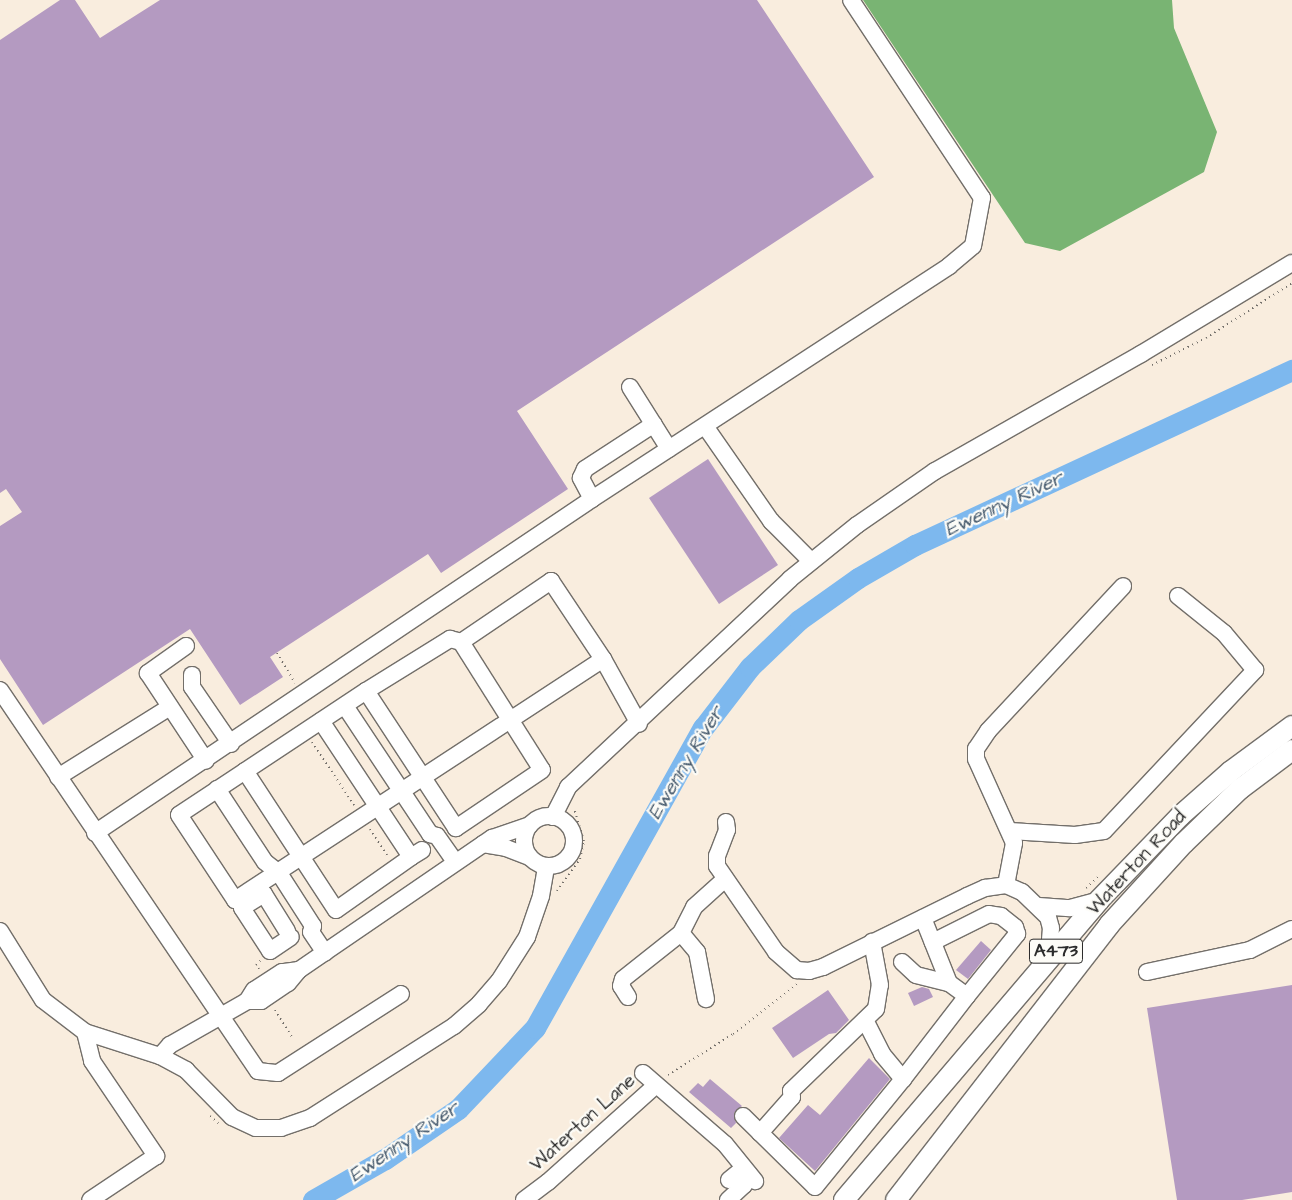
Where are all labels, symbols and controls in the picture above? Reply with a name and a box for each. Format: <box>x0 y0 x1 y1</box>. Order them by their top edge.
water label: Ewenny River <box>941 466 1067 542</box>
water label: Ewenny River <box>643 702 729 824</box>
street label: Waterton Road <box>1083 806 1191 920</box>
road number: A473 <box>1028 936 1084 966</box>
street label: Waterton Lane <box>526 1070 640 1176</box>
water label: Ewenny River <box>345 1096 463 1188</box>

